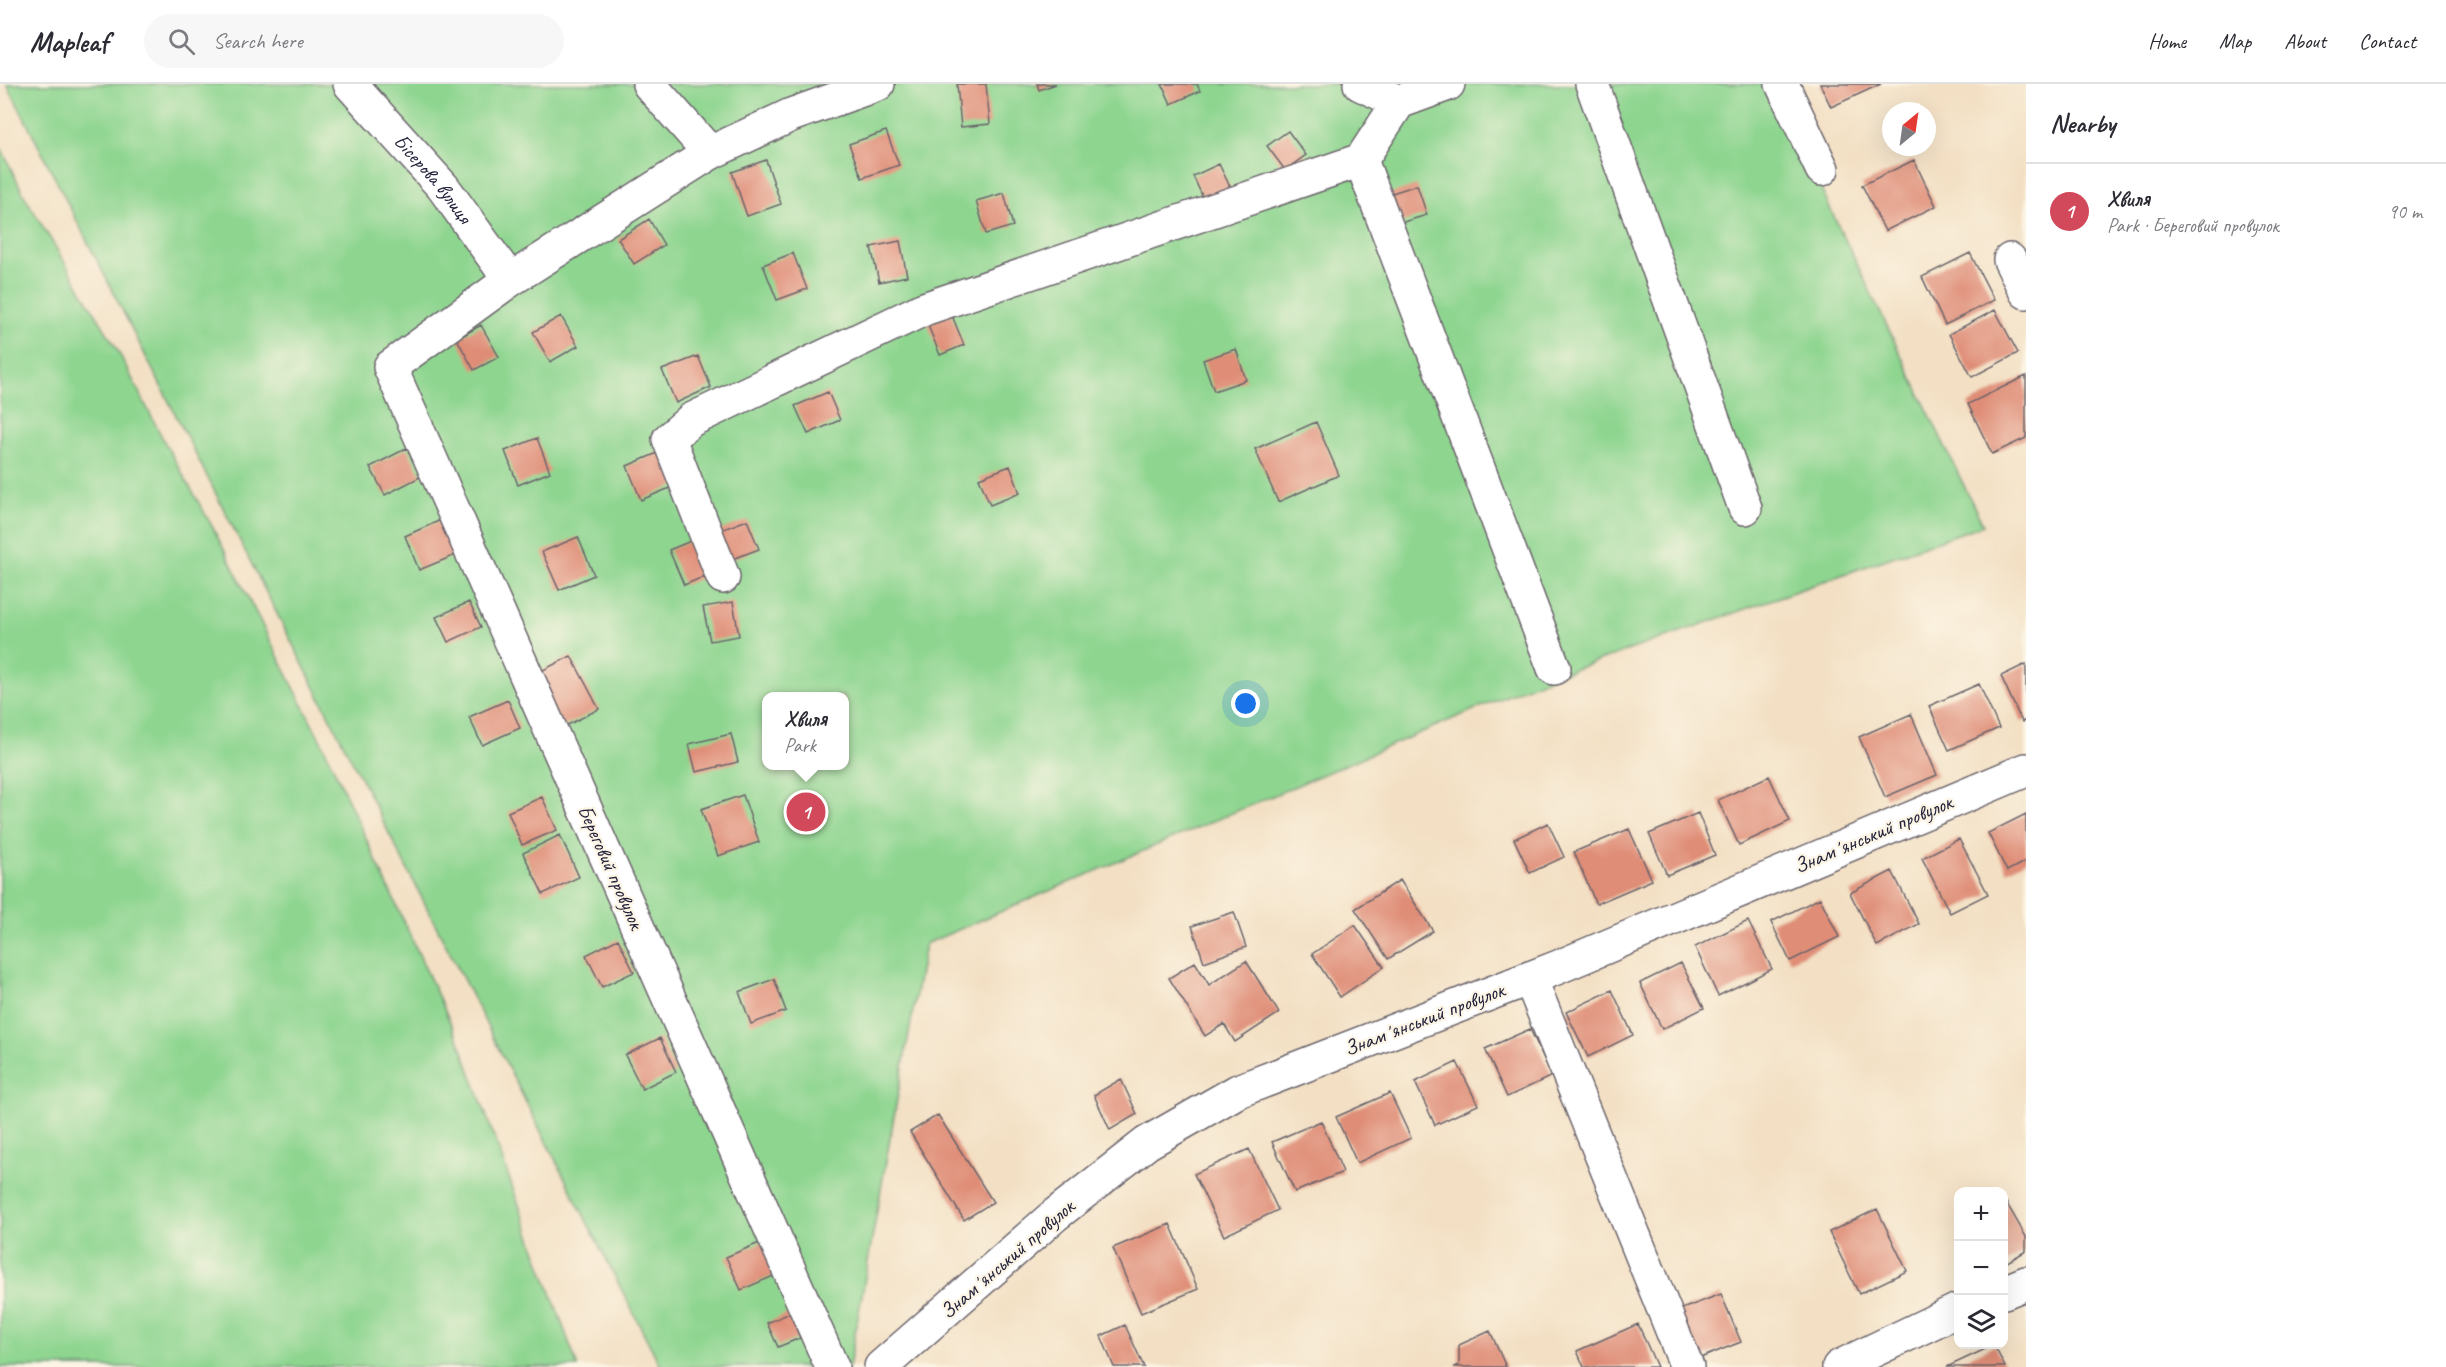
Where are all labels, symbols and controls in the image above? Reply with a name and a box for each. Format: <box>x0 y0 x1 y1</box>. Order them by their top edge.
search box <box>144 14 564 68</box>
text: Mapleaf <box>30 24 108 59</box>
icon: search <box>165 25 198 58</box>
text: Search here <box>213 27 303 55</box>
text: Home <box>2148 28 2186 54</box>
text: Map <box>2219 28 2251 54</box>
text: About <box>2284 28 2326 54</box>
text: Contact <box>2359 28 2416 54</box>
north arrow <box>1882 102 1936 156</box>
text: Nearby <box>2050 107 2115 140</box>
street label: Бісерова вулиця <box>388 128 479 230</box>
text: Хвиля <box>2107 185 2150 213</box>
text: 1 <box>2065 199 2074 224</box>
text: 90 m <box>2388 199 2422 224</box>
text: Park · Береговий провулок <box>2107 213 2279 238</box>
your location <box>1231 689 1260 718</box>
popup <box>762 692 849 770</box>
text: Хвиля <box>784 705 827 733</box>
text: Park <box>784 733 816 758</box>
street label: Знамʼянський провулок <box>1790 788 1958 879</box>
pin: 1 <box>786 790 826 834</box>
street label: Береговий провулок <box>572 801 651 935</box>
street label: Знамʼянський провулок <box>1340 976 1510 1061</box>
map controls <box>1954 1187 2008 1349</box>
button: + <box>1954 1187 2008 1241</box>
street label: Знамʼянський провулок <box>935 1192 1081 1324</box>
button: − <box>1954 1241 2008 1295</box>
button: layers <box>1954 1295 2008 1349</box>

